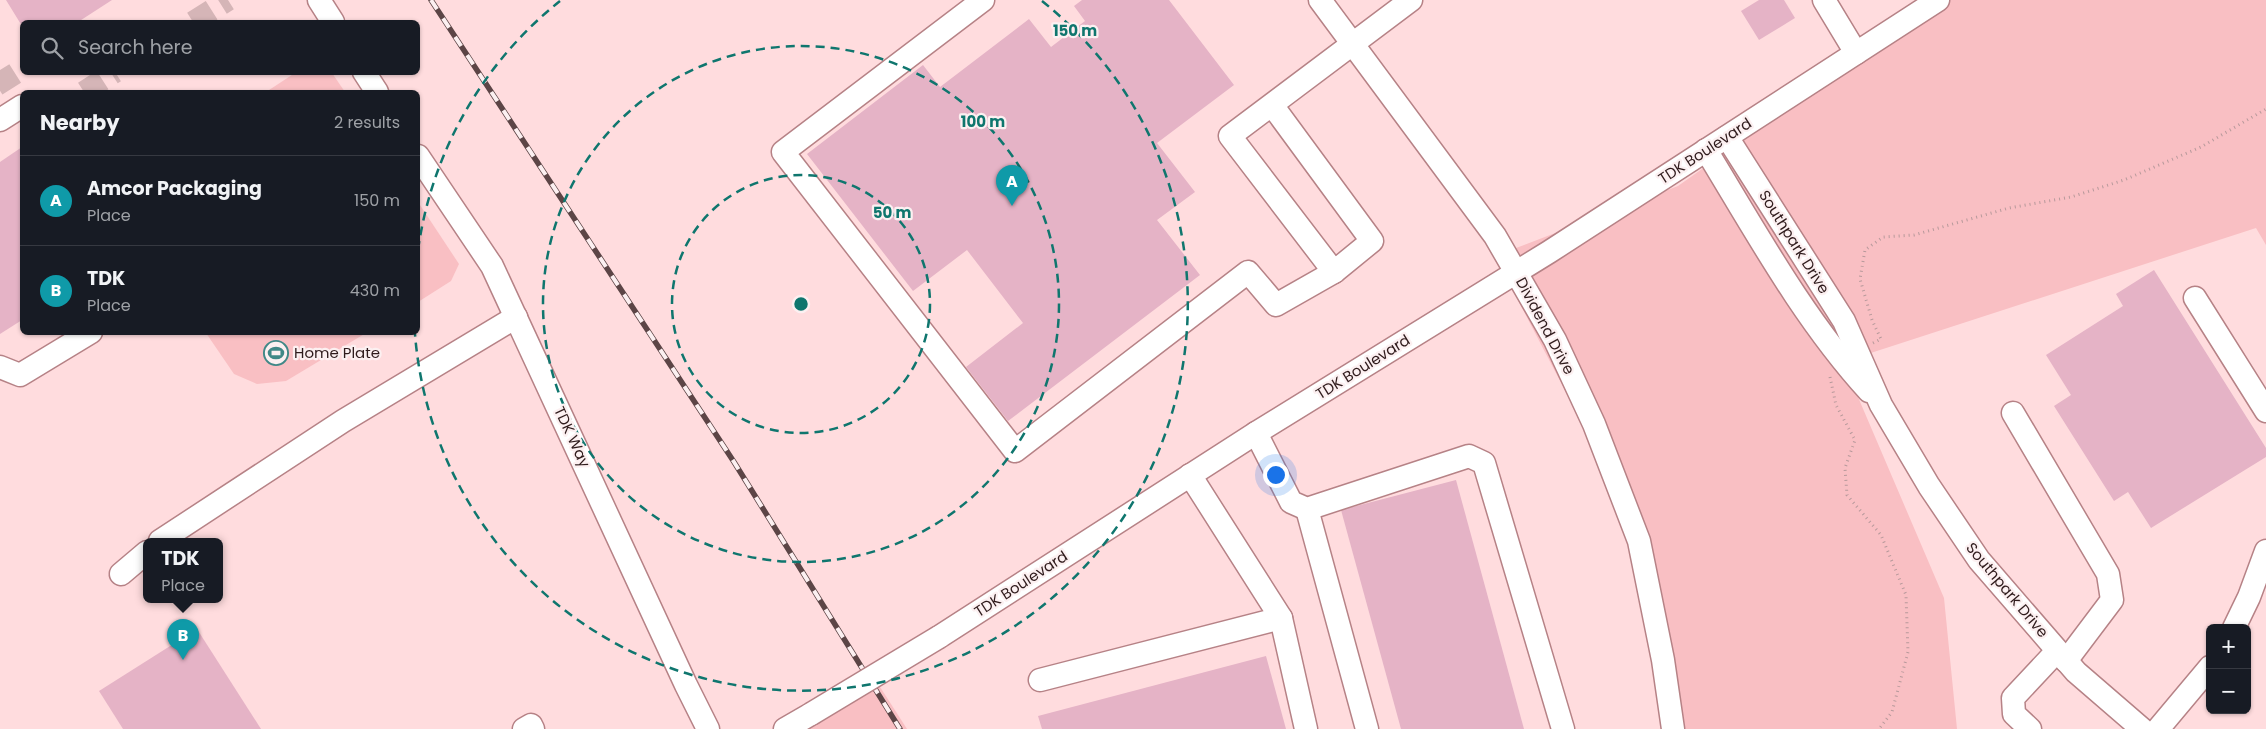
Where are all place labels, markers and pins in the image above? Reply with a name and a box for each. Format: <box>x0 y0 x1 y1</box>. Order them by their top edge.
pin: A <box>996 165 1028 206</box>
centre of rings <box>792 295 810 313</box>
sports icon: Home Plate <box>263 340 289 366</box>
place label: Home Plate <box>294 342 380 363</box>
pin: B <box>167 619 199 660</box>

